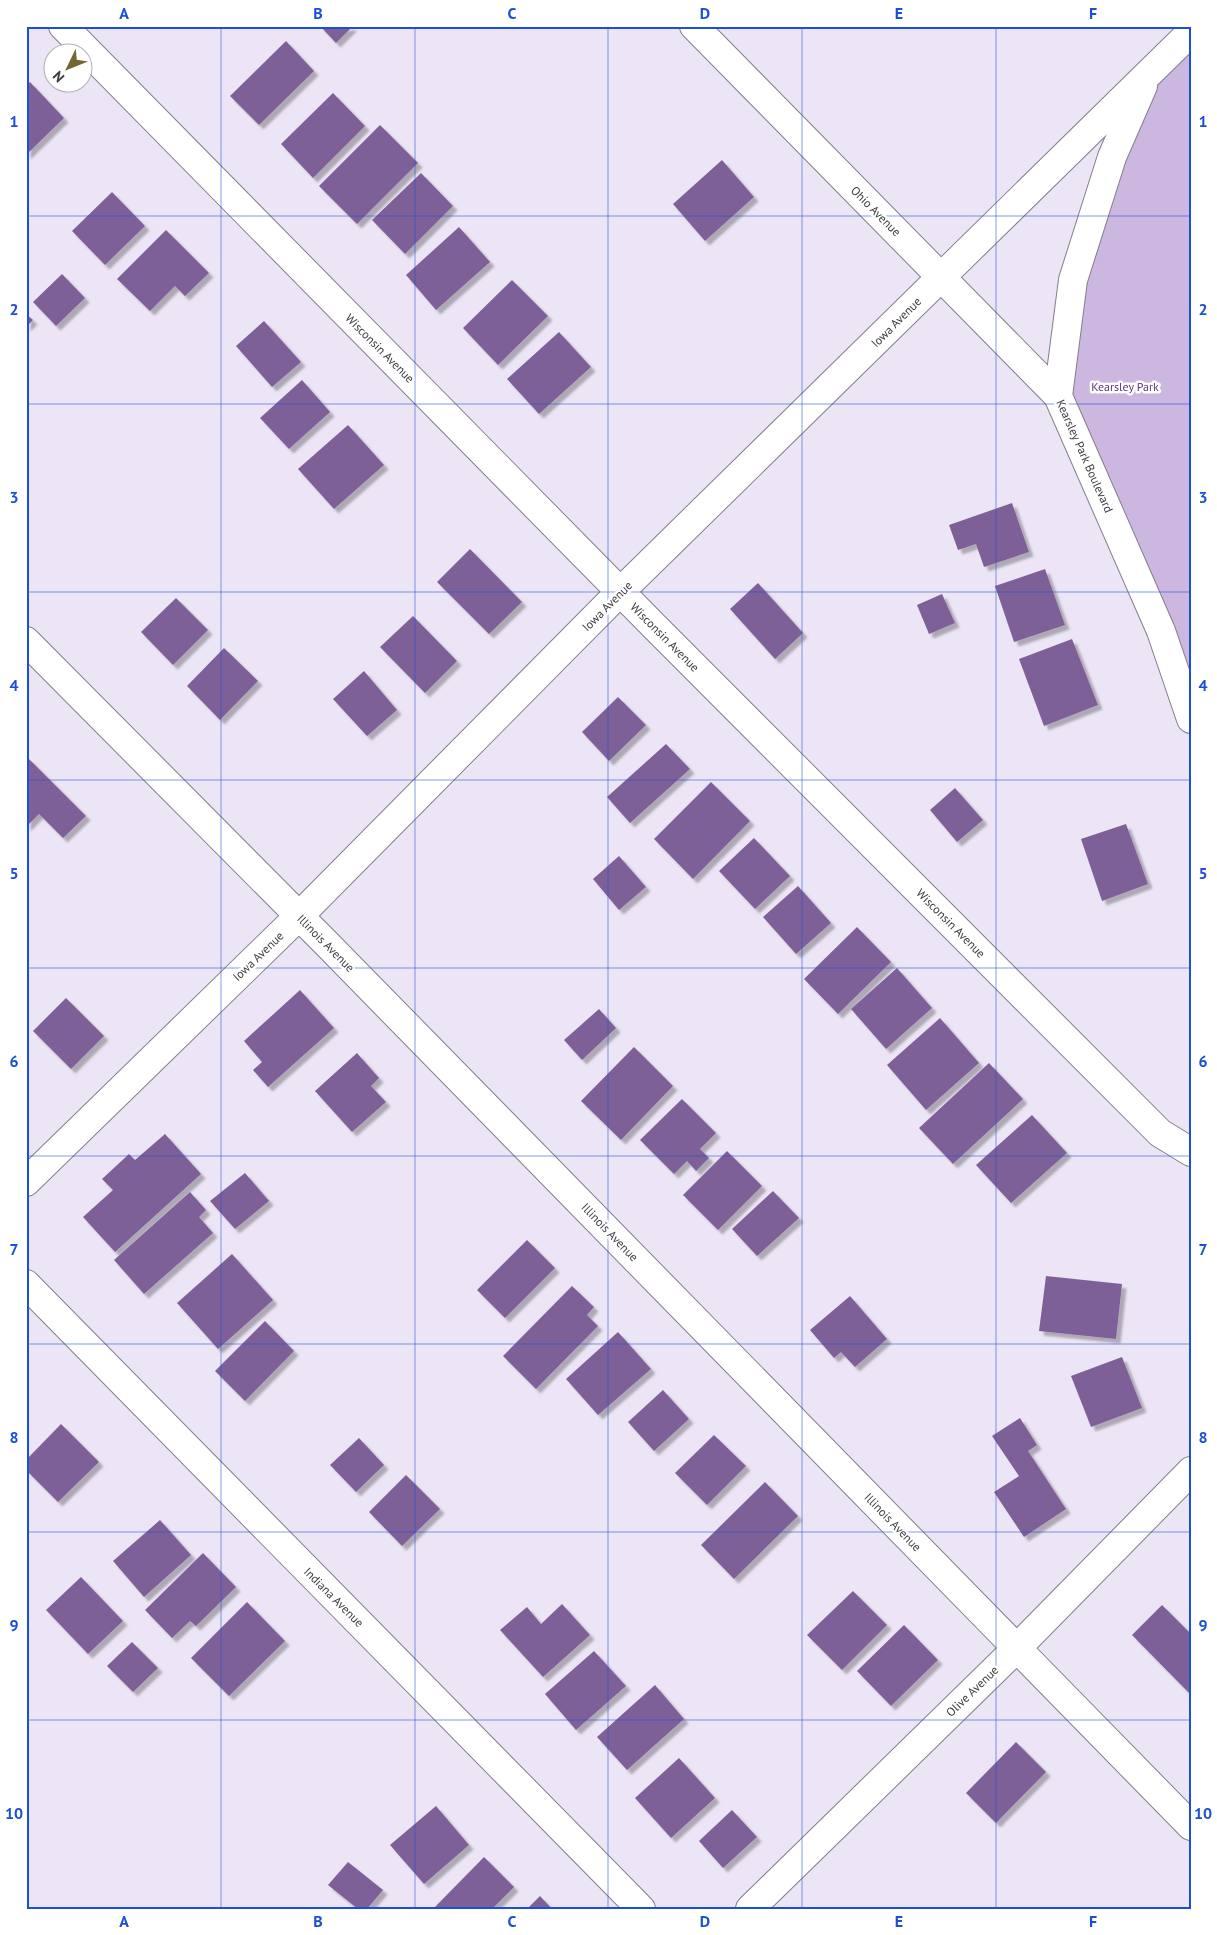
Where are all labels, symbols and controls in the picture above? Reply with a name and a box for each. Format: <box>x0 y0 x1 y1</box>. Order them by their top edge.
text: A <box>119 3 129 23</box>
text: B <box>313 3 323 23</box>
text: C <box>508 3 517 23</box>
text: D <box>700 3 710 23</box>
text: E <box>895 3 903 23</box>
text: F <box>1089 3 1097 23</box>
north arrow <box>42 42 92 92</box>
text: N <box>49 67 68 86</box>
text: 1 <box>9 111 19 131</box>
text: 1 <box>1198 111 1208 131</box>
street label: Ohio Avenue <box>848 183 904 239</box>
street label: Iowa Avenue <box>868 294 924 350</box>
text: 2 <box>9 299 19 319</box>
text: 2 <box>1198 299 1208 319</box>
street label: Wisconsin Avenue <box>342 310 418 386</box>
park label: Kearsley Park <box>1091 379 1159 394</box>
street label: Kearsley Park Boulevard <box>1053 397 1117 515</box>
text: 3 <box>9 487 19 507</box>
text: 3 <box>1198 487 1208 507</box>
street label: Iowa Avenue <box>579 578 635 634</box>
street label: Wisconsin Avenue <box>627 599 703 675</box>
text: 4 <box>9 675 19 695</box>
text: 4 <box>1198 675 1208 695</box>
text: 5 <box>9 863 19 883</box>
text: 5 <box>1198 863 1208 883</box>
street label: Wisconsin Avenue <box>913 885 989 961</box>
street label: Illinois Avenue <box>294 911 358 975</box>
street label: Iowa Avenue <box>229 928 287 984</box>
text: 6 <box>9 1051 19 1071</box>
text: 6 <box>1198 1051 1208 1071</box>
street label: Illinois Avenue <box>578 1200 642 1264</box>
text: 7 <box>9 1239 19 1259</box>
text: 7 <box>1198 1239 1208 1259</box>
text: 8 <box>9 1427 19 1447</box>
text: 8 <box>1198 1427 1208 1447</box>
street label: Illinois Avenue <box>861 1490 925 1554</box>
street label: Indiana Avenue <box>301 1564 367 1630</box>
text: 9 <box>9 1615 19 1635</box>
text: 9 <box>1198 1615 1208 1635</box>
street label: Olive Avenue <box>943 1662 1001 1720</box>
text: 10 <box>5 1803 23 1823</box>
text: 10 <box>1194 1803 1212 1823</box>
text: A <box>119 1911 129 1931</box>
text: B <box>313 1911 323 1931</box>
text: C <box>508 1911 517 1931</box>
text: D <box>700 1911 710 1931</box>
text: E <box>895 1911 903 1931</box>
text: F <box>1089 1911 1097 1931</box>

